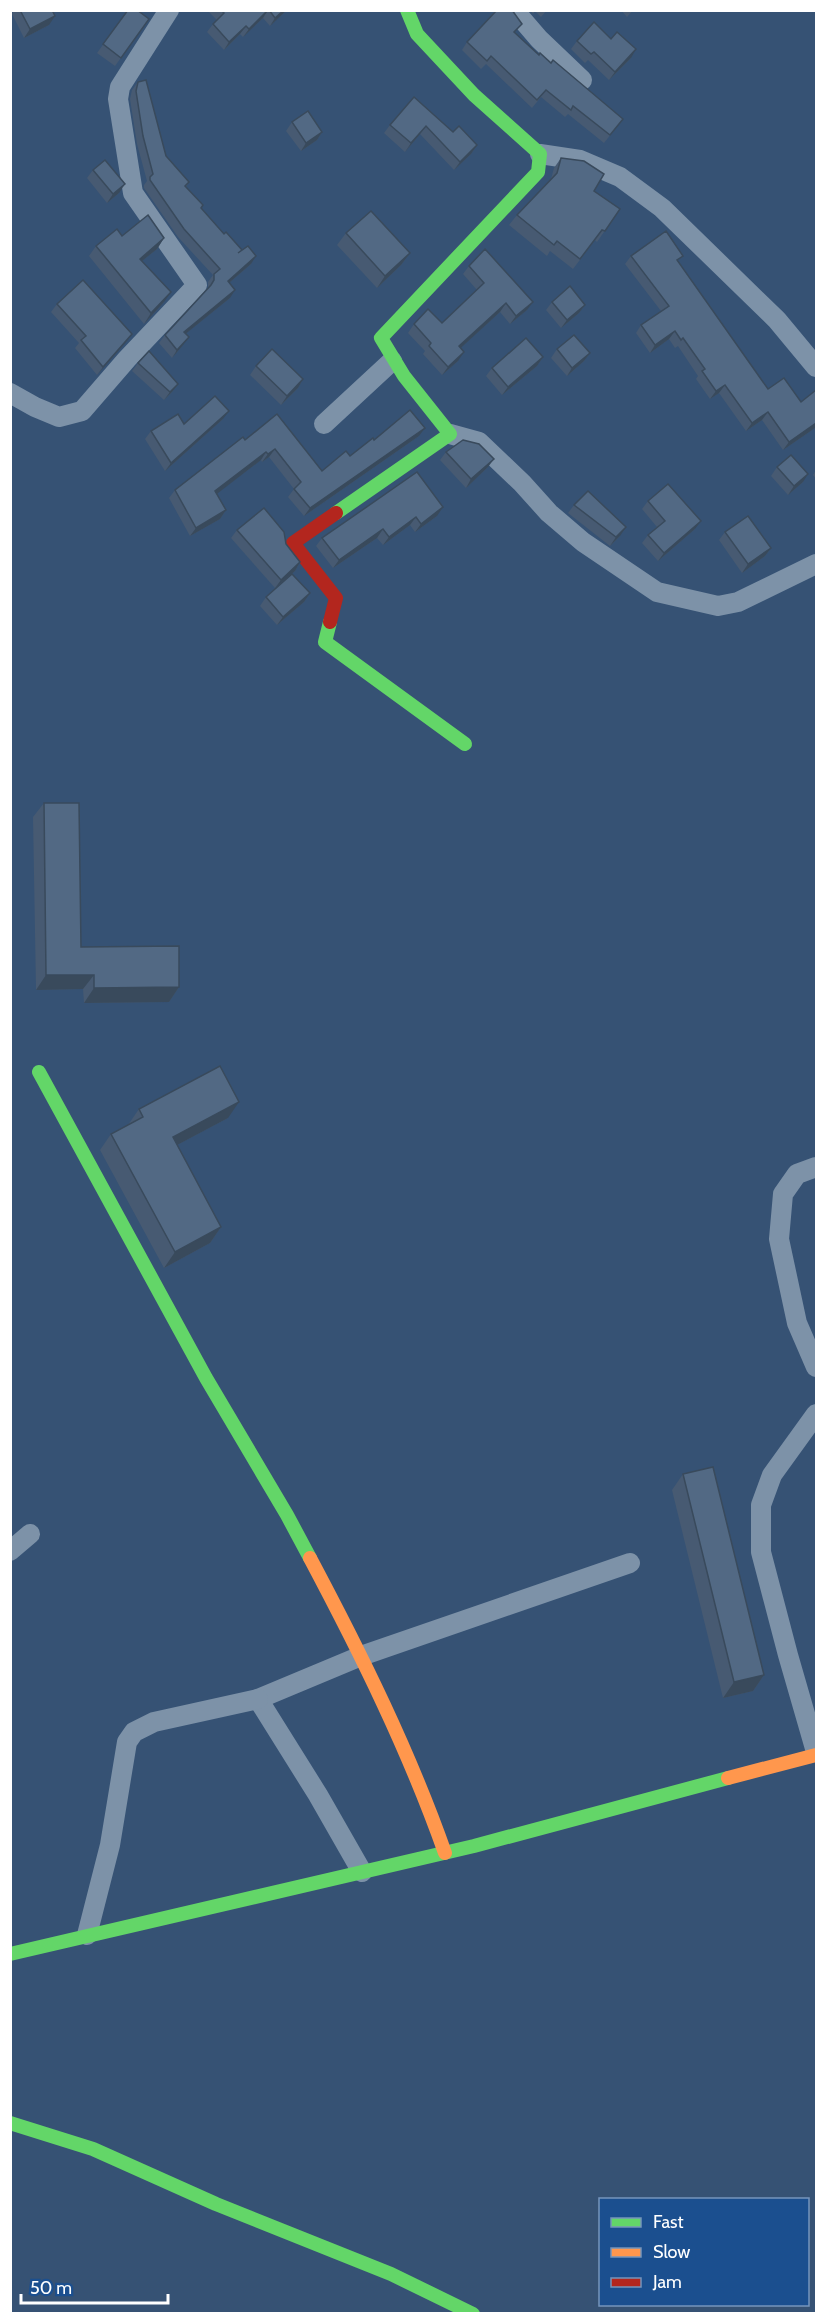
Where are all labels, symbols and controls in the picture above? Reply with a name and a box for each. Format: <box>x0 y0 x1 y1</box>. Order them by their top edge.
legend <box>599 2198 809 2306</box>
text: Fast <box>653 2211 684 2233</box>
text: Slow <box>653 2241 690 2263</box>
scale bar <box>21 2267 168 2305</box>
text: Jam <box>652 2271 682 2293</box>
text: 50 m <box>30 2277 72 2299</box>

